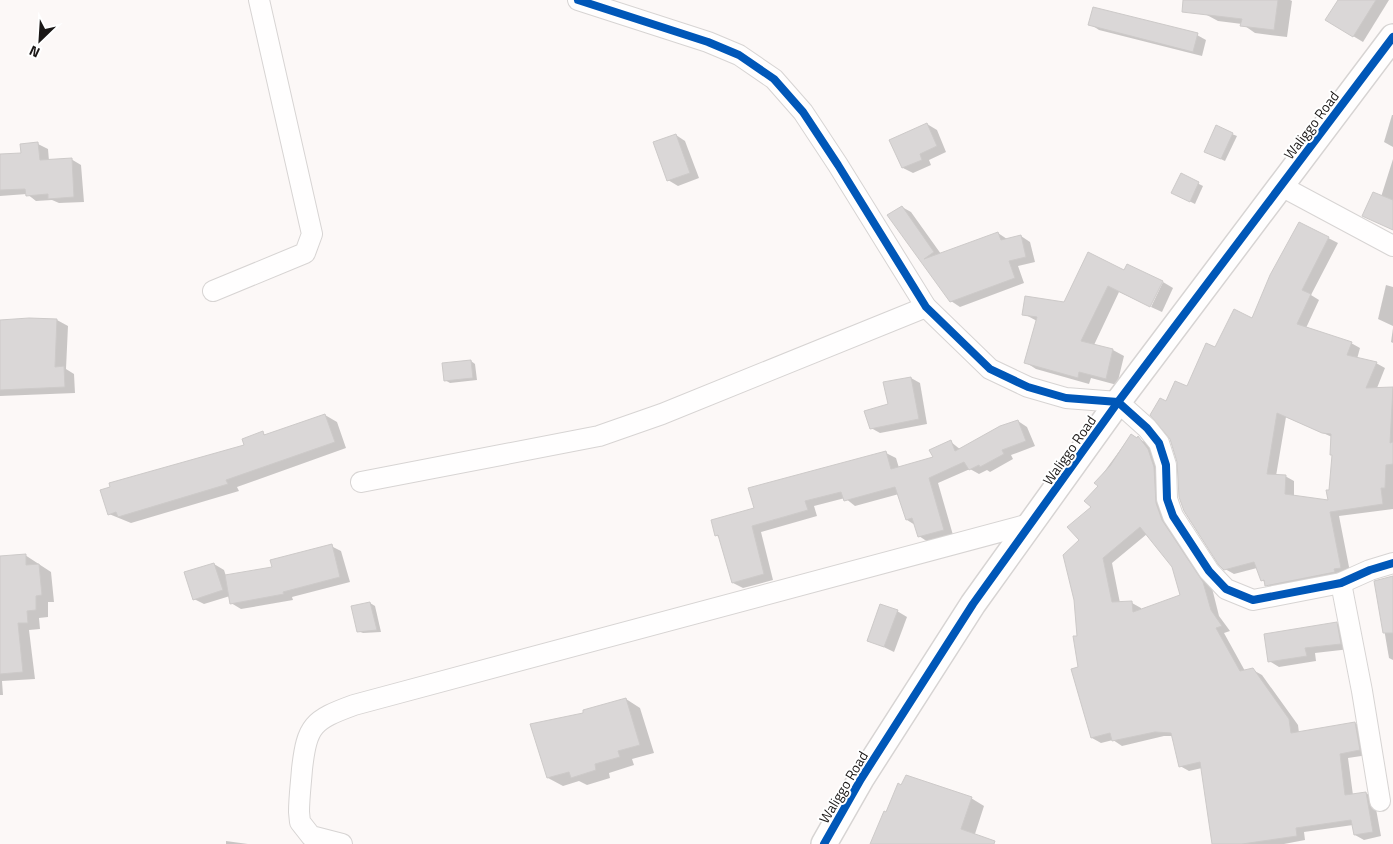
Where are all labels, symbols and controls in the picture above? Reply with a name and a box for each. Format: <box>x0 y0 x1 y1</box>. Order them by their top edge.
north arrow <box>15 15 65 65</box>
text: N <box>25 41 43 64</box>
street label: Waliggo Road <box>1278 86 1344 164</box>
street label: Waliggo Road <box>1037 411 1101 489</box>
street label: Waliggo Road <box>813 747 873 827</box>

